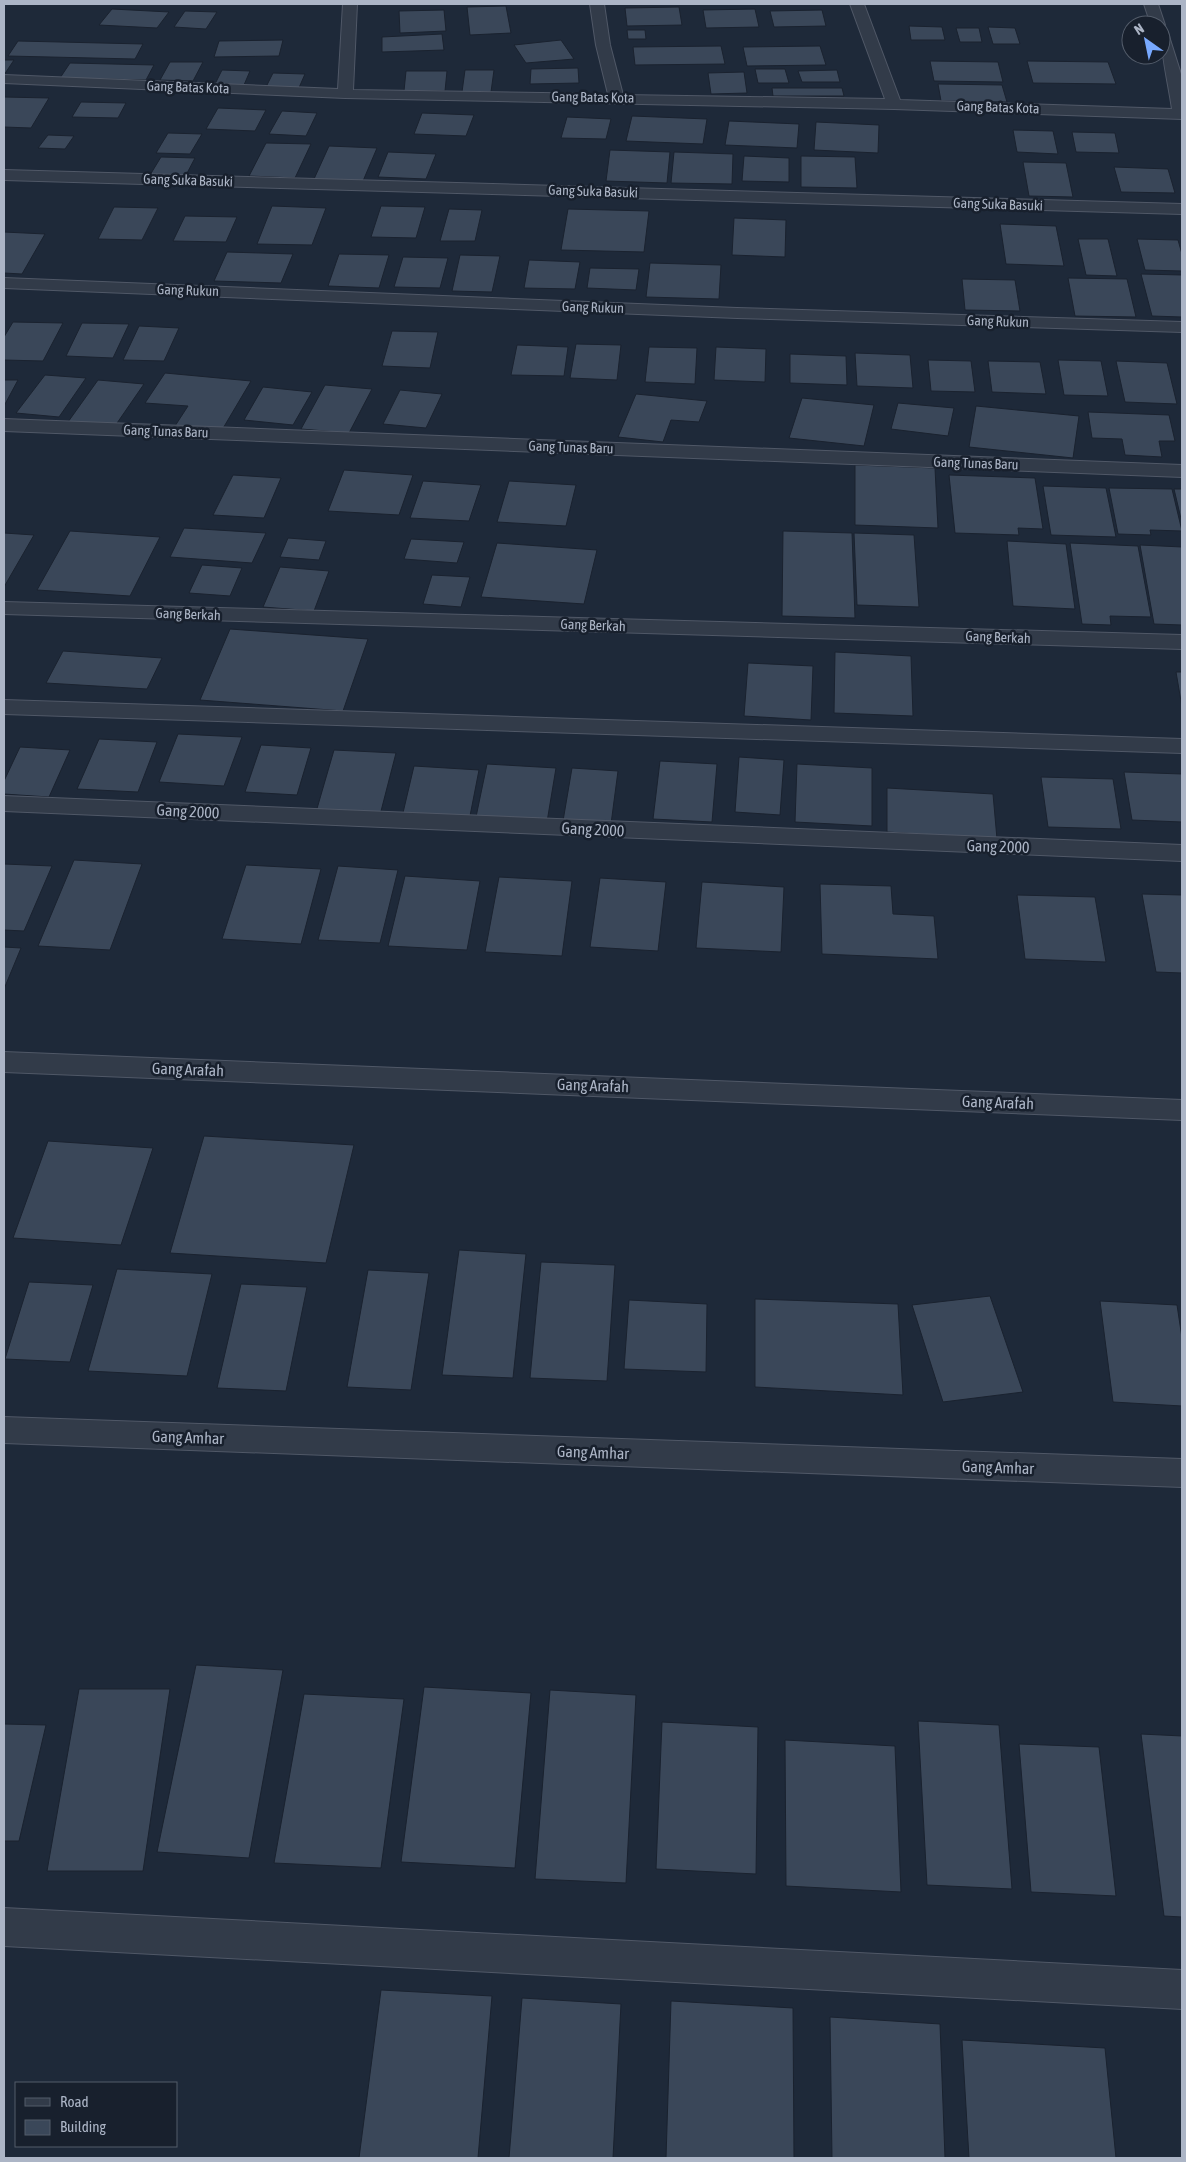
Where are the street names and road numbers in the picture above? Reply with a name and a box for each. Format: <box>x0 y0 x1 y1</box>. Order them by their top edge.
street label: Gang Batas Kota <box>146 78 230 96</box>
street label: Gang Batas Kota <box>551 88 635 106</box>
street label: Gang Batas Kota <box>956 98 1040 116</box>
street label: Gang Suka Basuki <box>143 170 233 190</box>
street label: Gang Suka Basuki <box>548 181 638 201</box>
street label: Gang Suka Basuki <box>953 194 1043 214</box>
street label: Gang Rukun <box>157 281 219 299</box>
street label: Gang Rukun <box>562 298 624 316</box>
street label: Gang Rukun <box>967 312 1029 330</box>
street label: Gang Tunas Baru <box>123 422 209 440</box>
street label: Gang Tunas Baru <box>528 438 614 456</box>
street label: Gang Tunas Baru <box>933 454 1019 472</box>
street label: Gang Berkah <box>155 605 221 623</box>
street label: Gang Berkah <box>560 616 626 634</box>
street label: Gang Berkah <box>965 628 1031 646</box>
street label: Gang 2000 <box>156 800 220 823</box>
street label: Gang 2000 <box>561 818 625 841</box>
street label: Gang 2000 <box>966 836 1030 857</box>
street label: Gang Arafah <box>152 1059 224 1080</box>
street label: Gang Arafah <box>557 1075 629 1096</box>
street label: Gang Arafah <box>962 1092 1034 1113</box>
street label: Gang Amhar <box>152 1427 225 1448</box>
street label: Gang Amhar <box>557 1442 630 1463</box>
street label: Gang Amhar <box>962 1457 1035 1478</box>

